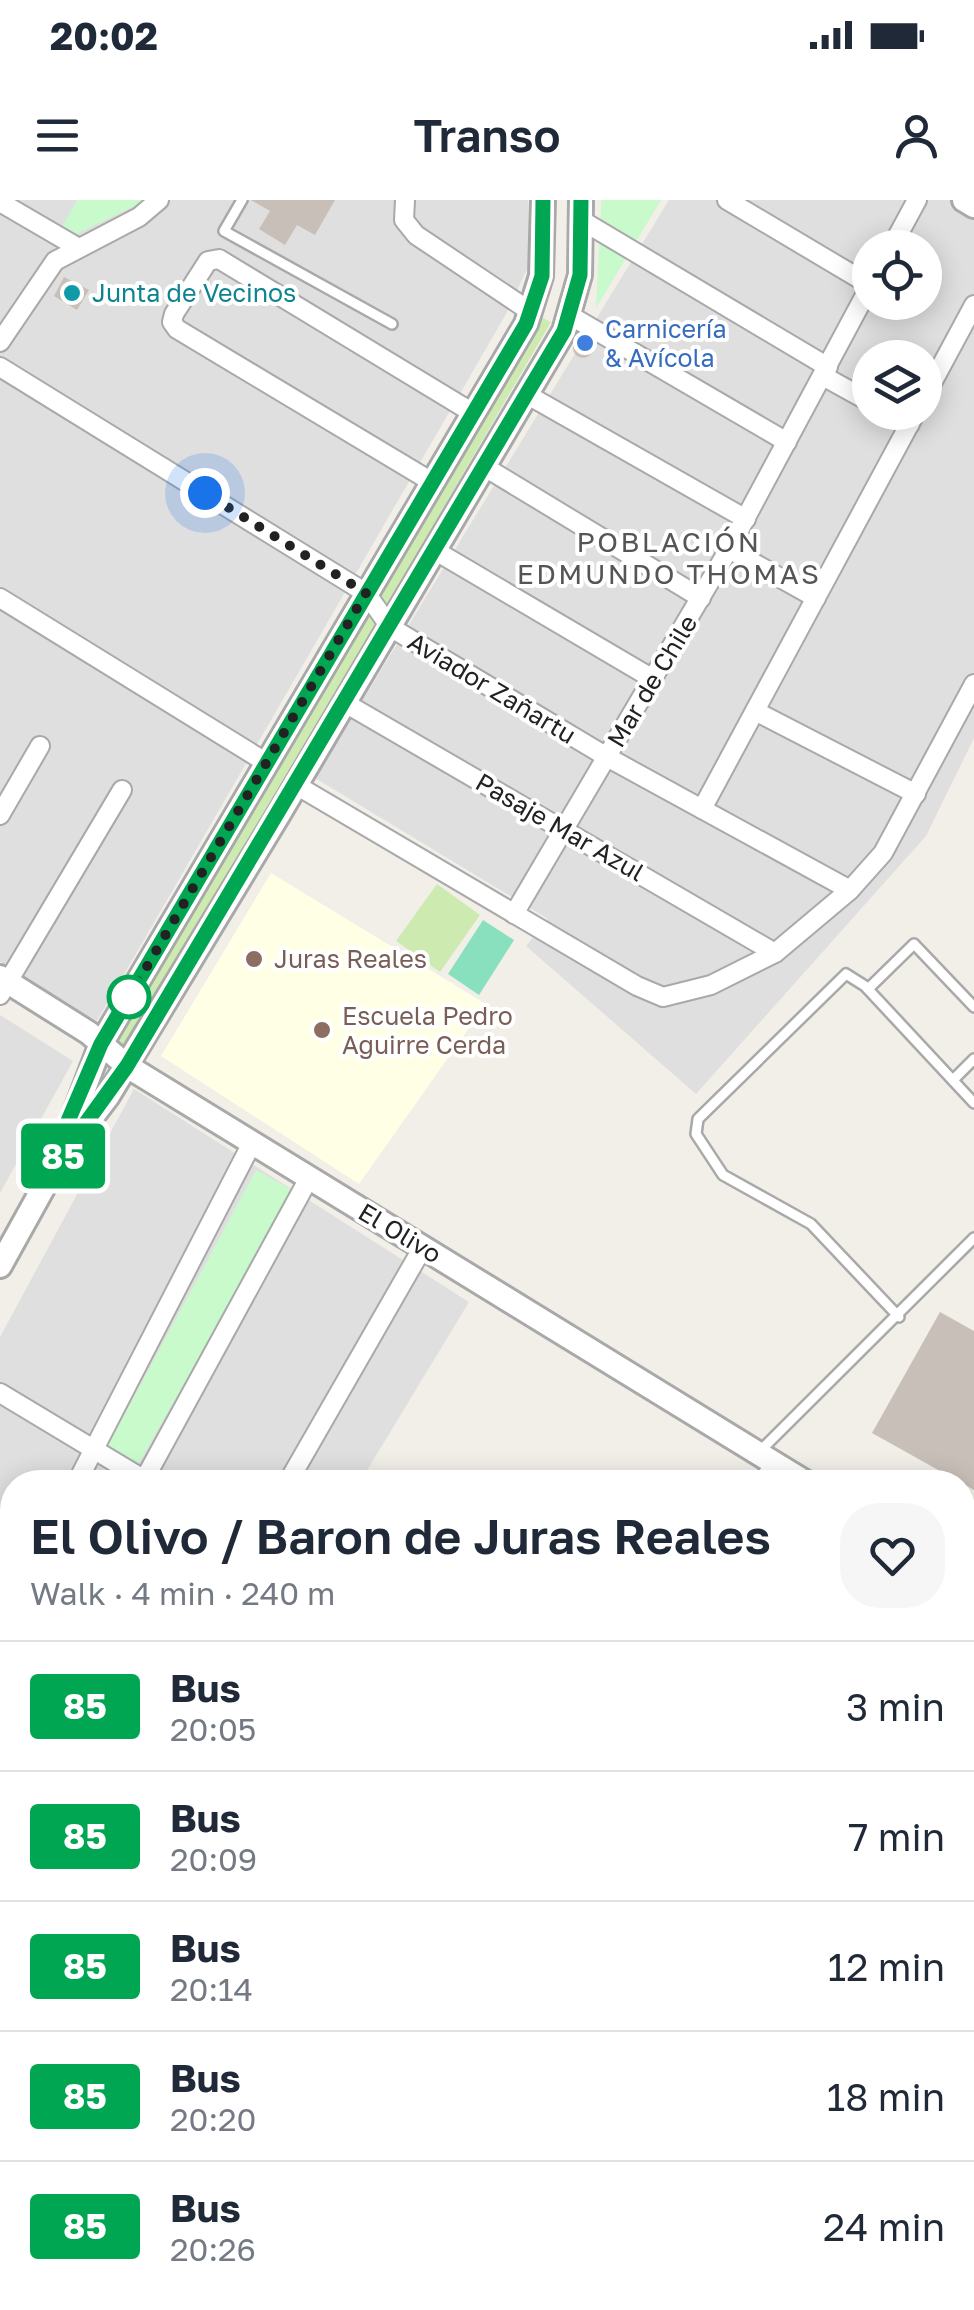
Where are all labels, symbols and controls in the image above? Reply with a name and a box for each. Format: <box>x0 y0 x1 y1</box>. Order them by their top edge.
text: 20:02 <box>50 13 158 58</box>
icon: menu <box>30 108 85 163</box>
text: Transo <box>414 108 560 162</box>
icon: person <box>889 108 944 163</box>
map controls <box>852 230 942 430</box>
button: locate <box>852 230 942 320</box>
place label: Junta de Vecinos <box>92 277 296 308</box>
marker: Junta de Vecinos <box>61 282 83 304</box>
place label: Carnicería & Avícola <box>605 313 727 373</box>
marker: Carnicería & Avícola <box>574 332 596 354</box>
button: layers <box>852 340 942 430</box>
your location <box>180 468 230 518</box>
district label: POBLACIÓN EDMUNDO THOMAS <box>517 525 821 590</box>
street label: Mar de Chile <box>600 609 703 753</box>
street label: Aviador Zañartu <box>403 625 582 750</box>
street label: Pasaje Mar Azul <box>470 766 650 887</box>
place label: Juras Reales <box>274 943 427 974</box>
marker: Juras Reales <box>243 948 265 970</box>
unlabelled marker <box>108 976 150 1018</box>
place label: Escuela Pedro Aguirre Cerda <box>342 1000 513 1060</box>
marker: Escuela Pedro Aguirre Cerda <box>311 1019 333 1041</box>
line badge: 85 <box>18 1124 108 1188</box>
text: 85 <box>41 1135 85 1177</box>
street label: El Olivo <box>353 1196 447 1269</box>
button: heart <box>840 1503 945 1608</box>
text: El Olivo / Baron de Juras Reales <box>30 1507 771 1565</box>
text: Walk · 4 min · 240 m <box>30 1574 335 1612</box>
text: Bus <box>170 1665 241 1710</box>
text: 3 min <box>846 1684 945 1729</box>
text: 85 <box>63 1685 107 1727</box>
text: 20:05 <box>170 1710 256 1748</box>
text: Bus <box>170 1795 241 1840</box>
text: 7 min <box>848 1814 945 1859</box>
text: 85 <box>63 1815 107 1857</box>
text: 20:09 <box>170 1840 257 1878</box>
text: Bus <box>170 1925 241 1970</box>
text: 12 min <box>828 1944 945 1989</box>
text: 85 <box>63 1945 107 1987</box>
text: 20:14 <box>170 1970 253 2008</box>
text: Bus <box>170 2055 241 2100</box>
text: 18 min <box>827 2074 945 2119</box>
text: 85 <box>63 2075 107 2117</box>
text: 20:20 <box>170 2100 256 2138</box>
text: Bus <box>170 2185 241 2230</box>
text: 24 min <box>823 2204 945 2249</box>
text: 85 <box>63 2205 107 2247</box>
text: 20:26 <box>170 2230 256 2268</box>

